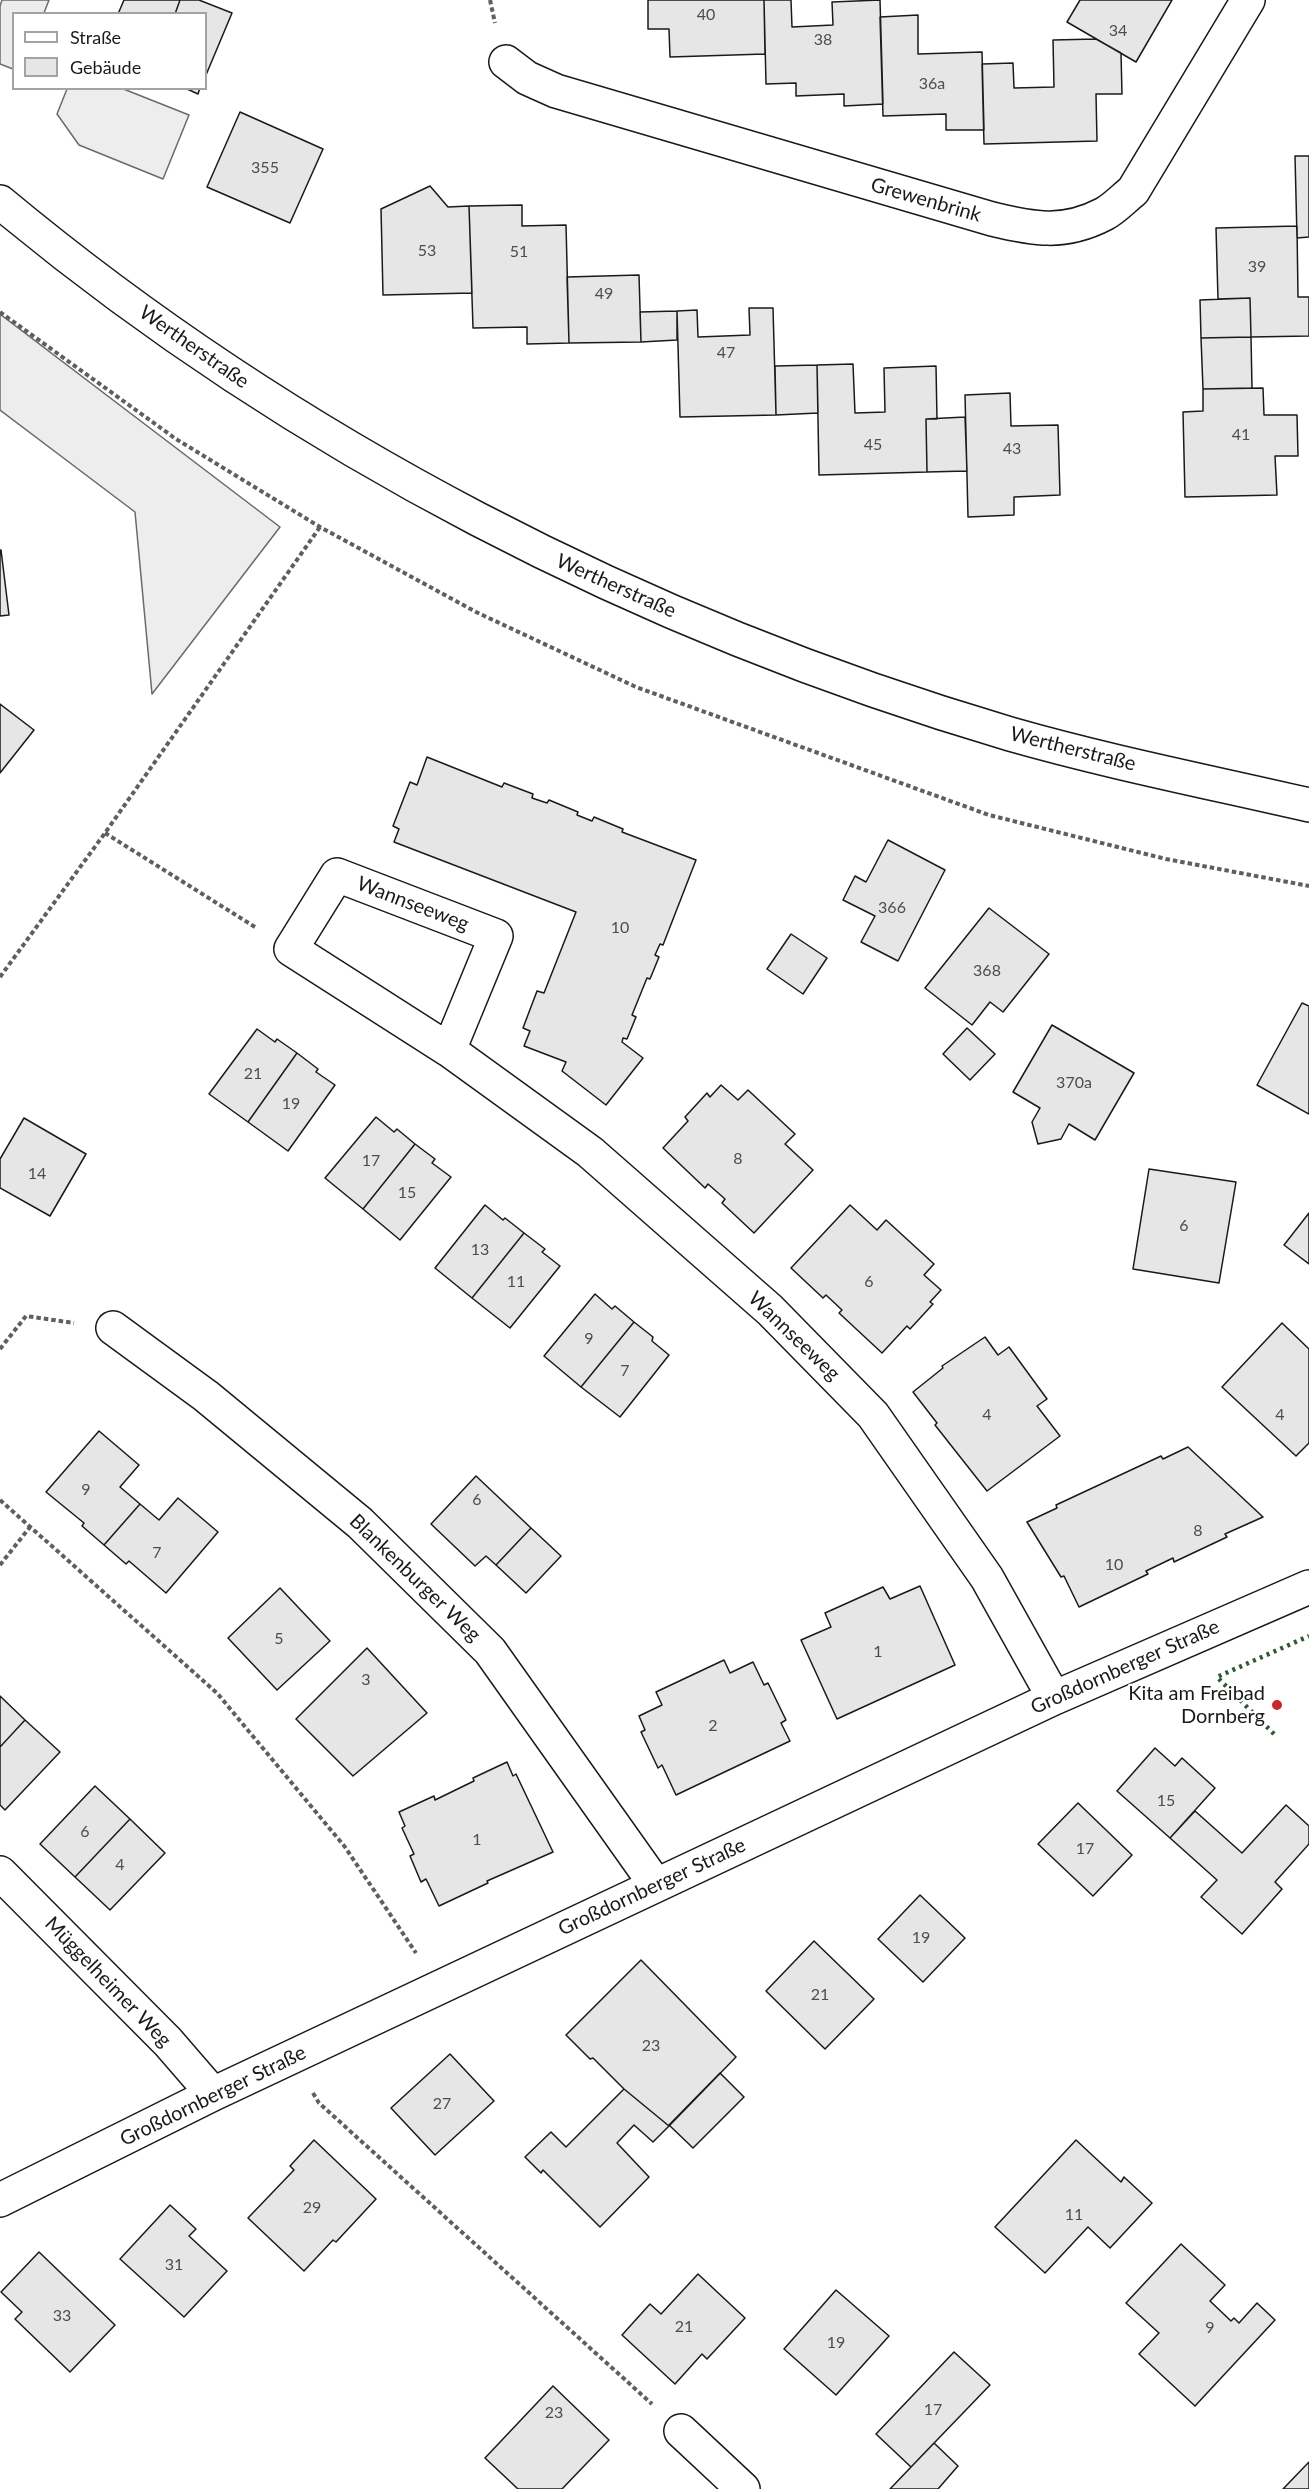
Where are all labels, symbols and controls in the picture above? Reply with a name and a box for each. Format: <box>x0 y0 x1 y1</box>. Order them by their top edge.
house number: 40 <box>697 5 715 25</box>
legend <box>12 12 207 90</box>
house number: 34 <box>1109 21 1127 41</box>
text: Straße <box>70 26 121 48</box>
house number: 38 <box>814 30 832 50</box>
text: Gebäude <box>70 56 141 78</box>
house number: 36a <box>919 74 945 94</box>
house number: 355 <box>251 158 279 178</box>
street label: Grewenbrink <box>868 173 984 227</box>
house number: 53 <box>418 241 436 261</box>
house number: 51 <box>510 242 528 262</box>
house number: 39 <box>1248 257 1266 277</box>
house number: 49 <box>595 284 613 304</box>
street label: Wertherstraße <box>134 300 254 394</box>
house number: 47 <box>717 343 735 363</box>
house number: 41 <box>1232 425 1250 445</box>
house number: 45 <box>864 435 882 455</box>
house number: 43 <box>1003 439 1021 459</box>
street label: Wertherstraße <box>552 549 680 623</box>
street label: Wertherstraße <box>1008 722 1138 776</box>
street label: Wannseeweg <box>354 872 472 936</box>
house number: 366 <box>878 898 906 918</box>
house number: 10 <box>611 918 629 938</box>
house number: 368 <box>973 961 1001 981</box>
house number: 21 <box>244 1064 262 1084</box>
house number: 370a <box>1056 1073 1092 1093</box>
house number: 19 <box>282 1094 300 1114</box>
house number: 8 <box>733 1149 743 1169</box>
house number: 17 <box>362 1151 380 1171</box>
house number: 14 <box>28 1164 46 1184</box>
house number: 15 <box>398 1183 416 1203</box>
house number: 6 <box>1179 1216 1189 1236</box>
house number: 13 <box>471 1240 489 1260</box>
house number: 11 <box>507 1272 525 1292</box>
house number: 6 <box>864 1272 874 1292</box>
street label: Wannseeweg <box>743 1286 845 1386</box>
house number: 9 <box>584 1329 594 1349</box>
house number: 7 <box>620 1361 630 1381</box>
house number: 4 <box>982 1405 992 1425</box>
house number: 4 <box>1275 1405 1285 1425</box>
house number: 9 <box>81 1480 91 1500</box>
house number: 6 <box>472 1490 482 1510</box>
street label: Blankenburger Weg <box>344 1509 486 1647</box>
house number: 8 <box>1193 1521 1203 1541</box>
house number: 7 <box>152 1543 162 1563</box>
house number: 10 <box>1105 1555 1123 1575</box>
street label: Großdornberger Straße <box>1027 1615 1223 1719</box>
house number: 5 <box>274 1629 284 1649</box>
house number: 1 <box>873 1642 883 1662</box>
house number: 3 <box>361 1670 371 1690</box>
place label: Kita am Freibad Dornberg <box>1128 1682 1265 1729</box>
marker: Kita am Freibad Dornberg <box>1270 1698 1284 1712</box>
house number: 2 <box>708 1716 718 1736</box>
house number: 15 <box>1157 1791 1175 1811</box>
house number: 6 <box>80 1822 90 1842</box>
house number: 1 <box>472 1830 482 1850</box>
street label: Großdornberger Straße <box>554 1833 750 1941</box>
house number: 17 <box>1076 1839 1094 1859</box>
house number: 4 <box>115 1855 125 1875</box>
street label: Müggelheimer Weg <box>40 1912 176 2052</box>
house number: 19 <box>912 1928 930 1948</box>
house number: 21 <box>811 1985 829 2005</box>
house number: 23 <box>642 2036 660 2056</box>
street label: Großdornberger Straße <box>116 2040 310 2152</box>
house number: 27 <box>433 2094 451 2114</box>
house number: 29 <box>303 2198 321 2218</box>
house number: 11 <box>1065 2205 1083 2225</box>
house number: 31 <box>165 2255 183 2275</box>
house number: 33 <box>53 2306 71 2326</box>
house number: 21 <box>675 2317 693 2337</box>
house number: 9 <box>1205 2318 1215 2338</box>
house number: 19 <box>827 2333 845 2353</box>
house number: 17 <box>924 2400 942 2420</box>
house number: 23 <box>545 2403 563 2423</box>

